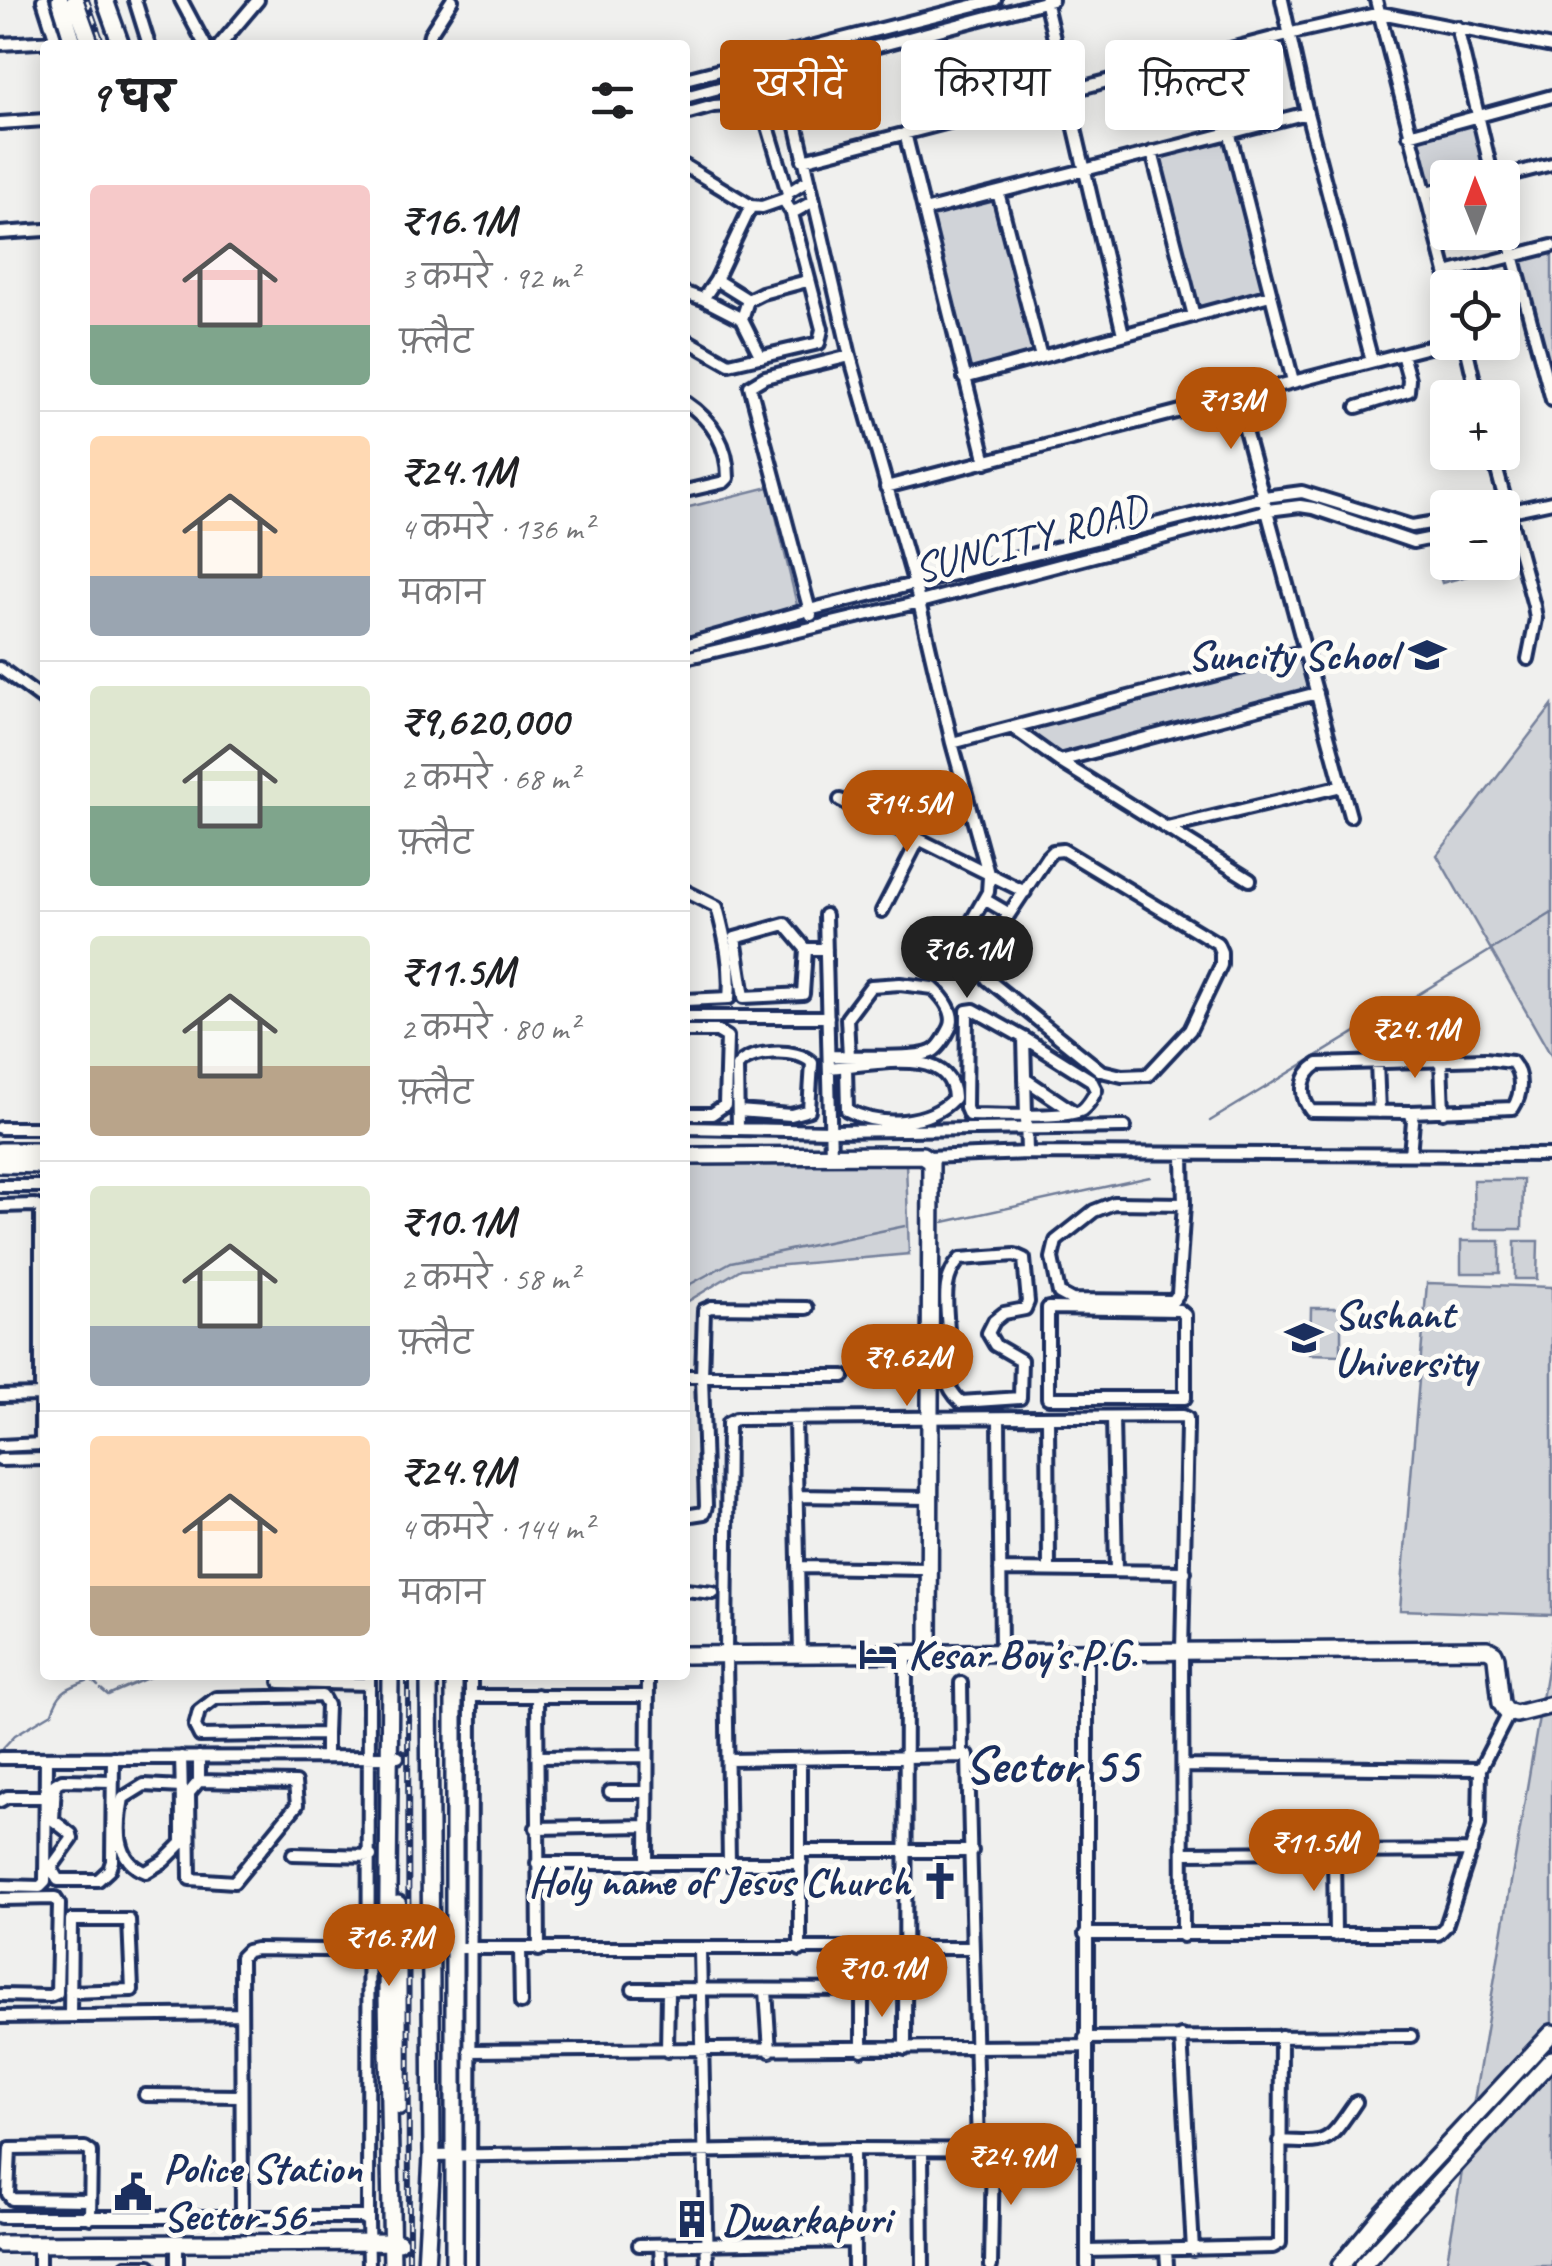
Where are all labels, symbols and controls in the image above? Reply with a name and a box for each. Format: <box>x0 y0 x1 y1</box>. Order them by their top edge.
chip: खरीदें <box>720 40 881 130</box>
chip: किराया <box>901 40 1085 130</box>
chip: फ़िल्टर <box>1105 40 1283 130</box>
text: 9 घर <box>90 71 174 124</box>
icon: filters <box>585 73 640 128</box>
north arrow <box>1430 160 1520 250</box>
map controls <box>1430 160 1520 580</box>
text: ₹16.1M <box>400 194 515 247</box>
icon: home <box>170 225 290 345</box>
text: 3 कमरे · 92 m² <box>400 257 578 298</box>
button: locate <box>1430 270 1520 360</box>
text: फ़्लैट <box>400 322 473 363</box>
pin: ₹13M <box>1172 367 1290 452</box>
text: ₹13M <box>1198 379 1264 420</box>
button: + <box>1430 380 1520 470</box>
text: ₹24.1M <box>400 445 515 498</box>
icon: home <box>170 476 290 596</box>
street label: SUNCITY ROAD <box>908 482 1156 595</box>
button: − <box>1430 490 1520 580</box>
text: 4 कमरे · 136 m² <box>400 508 593 549</box>
text: मकान <box>400 573 485 614</box>
place label: Suncity School <box>1187 629 1406 682</box>
school or university icon: Suncity School <box>1406 634 1448 676</box>
text: ₹9,620,000 <box>400 695 568 748</box>
icon: home <box>170 726 290 846</box>
text: 2 कमरे · 68 m² <box>400 758 578 799</box>
pin: ₹14.5M <box>826 770 988 855</box>
text: ₹14.5M <box>864 782 950 823</box>
text: फ़्लैट <box>400 823 473 864</box>
pin: ₹16.1M <box>886 916 1048 1001</box>
text: ₹16.1M <box>923 928 1011 969</box>
text: ₹11.5M <box>400 945 514 998</box>
icon: home <box>170 976 290 1096</box>
pin: ₹24.1M <box>1334 996 1496 1081</box>
text: 2 कमरे · 80 m² <box>400 1008 578 1049</box>
text: ₹24.1M <box>1371 1008 1459 1049</box>
text: फ़्लैट <box>400 1073 473 1114</box>
text: ₹10.1M <box>400 1195 515 1248</box>
icon: home <box>170 1226 290 1346</box>
text: 2 कमरे · 58 m² <box>400 1258 578 1299</box>
place label: Sushant University <box>1334 1288 1481 1389</box>
school or university icon: Sushant University <box>1283 1317 1325 1359</box>
text: फ़्लैट <box>400 1323 473 1364</box>
pin: ₹9.62M <box>826 1324 988 1409</box>
text: ₹9.62M <box>863 1336 951 1377</box>
text: ₹24.9M <box>400 1445 514 1498</box>
icon: home <box>170 1476 290 1596</box>
text: 4 कमरे · 144 m² <box>400 1508 593 1549</box>
text: मकान <box>400 1573 485 1614</box>
place label: Kesar Boy’s P.G. <box>908 1628 1138 1681</box>
hotel icon: Kesar Boy’s P.G. <box>857 1633 899 1675</box>
district label: Sector 55 <box>964 1732 1142 1798</box>
pin: ₹11.5M <box>1233 1809 1395 1894</box>
text: ₹11.5M <box>1271 1821 1357 1862</box>
place label: Holy name of Jesus Church <box>528 1855 912 1908</box>
church icon: Holy name of Jesus Church <box>919 1860 961 1902</box>
pin: ₹16.7M <box>308 1904 470 1989</box>
text: ₹16.7M <box>345 1916 433 1957</box>
pin: ₹10.1M <box>801 1935 963 2020</box>
text: ₹10.1M <box>838 1947 926 1988</box>
pin: ₹24.9M <box>930 2123 1092 2208</box>
text: ₹24.9M <box>968 2135 1054 2176</box>
place label: Police Station Sector 56 <box>163 2142 362 2243</box>
public building icon: Police Station Sector 56 <box>112 2171 154 2213</box>
place label: Dwarkapuri <box>722 2193 897 2246</box>
building icon: Dwarkapuri <box>671 2198 713 2240</box>

